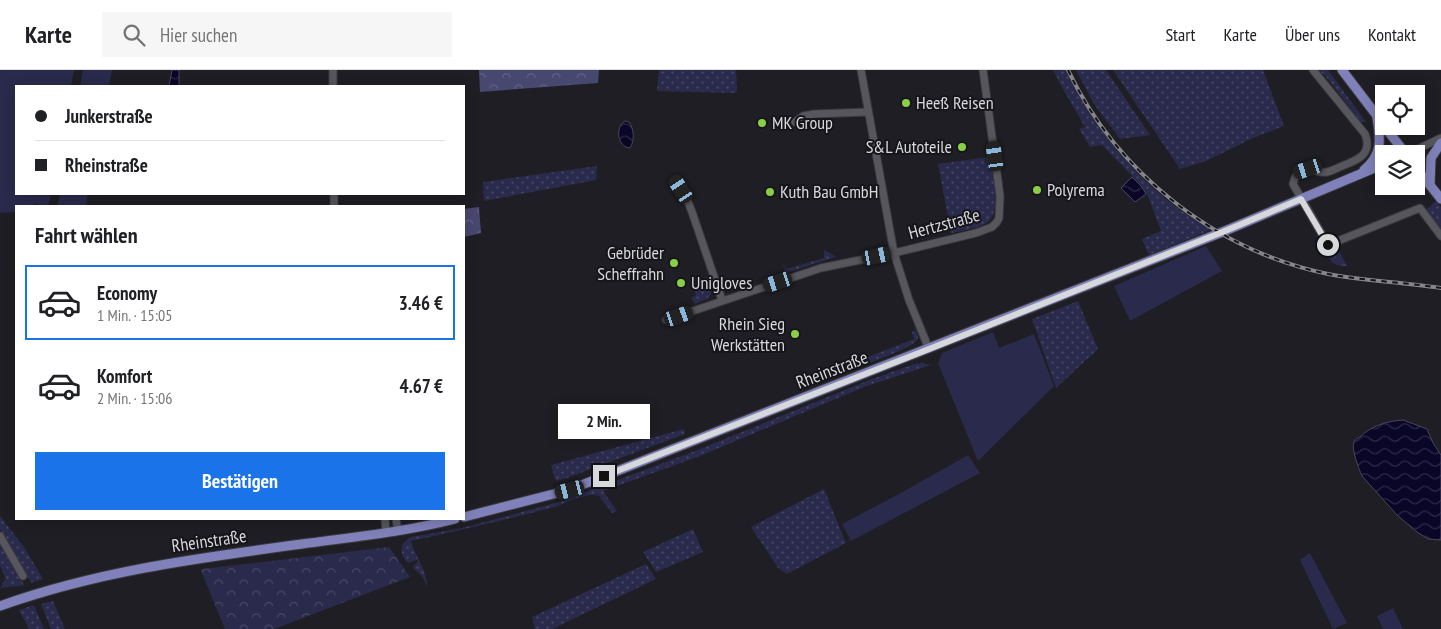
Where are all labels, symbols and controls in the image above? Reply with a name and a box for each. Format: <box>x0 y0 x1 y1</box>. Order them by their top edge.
search box <box>102 12 452 57</box>
text: Karte <box>25 19 72 50</box>
icon: search <box>120 21 148 49</box>
text: Hier suchen <box>160 23 237 47</box>
text: Start <box>1165 23 1196 46</box>
text: Karte <box>1224 23 1257 46</box>
text: Über uns <box>1285 23 1340 46</box>
text: Kontakt <box>1368 23 1416 46</box>
map controls <box>1375 85 1425 195</box>
button: locate <box>1375 85 1425 135</box>
place label: Heeß Reisen <box>916 91 994 114</box>
marker: Heeß Reisen <box>900 97 912 109</box>
text: Junkerstraße <box>65 104 153 128</box>
place label: MK Group <box>772 111 833 134</box>
marker: MK Group <box>756 117 768 129</box>
place label: S&L Autoteile <box>866 135 952 158</box>
car <box>985 140 1004 172</box>
marker: S&L Autoteile <box>956 141 968 153</box>
button: layers <box>1375 145 1425 195</box>
text: Rheinstraße <box>65 153 148 177</box>
car <box>1291 157 1324 181</box>
car <box>666 172 695 206</box>
place label: Polyrema <box>1047 178 1105 201</box>
place label: Kuth Bau GmbH <box>780 180 878 203</box>
marker: Polyrema <box>1031 184 1043 196</box>
marker: Kuth Bau GmbH <box>764 186 776 198</box>
street label: Hertzstraße <box>906 203 982 244</box>
text: Fahrt wählen <box>35 221 138 249</box>
route start <box>1317 234 1339 256</box>
place label: Gebrüder Scheffrahn <box>597 241 664 285</box>
car <box>860 246 893 266</box>
marker: Gebrüder Scheffrahn <box>668 257 680 269</box>
car <box>761 270 794 294</box>
place label: Unigloves <box>691 271 752 294</box>
marker: Unigloves <box>675 277 687 289</box>
icon: car <box>37 280 82 325</box>
text: Economy <box>97 281 157 305</box>
text: 3.46 € <box>399 291 443 315</box>
car <box>662 304 695 328</box>
text: 1 Min. · 15:05 <box>97 305 172 325</box>
place label: Rhein Sieg Werkstätten <box>711 312 785 356</box>
marker: Rhein Sieg Werkstätten <box>789 328 801 340</box>
street label: Rheinstraße <box>793 345 871 394</box>
icon: car <box>37 363 82 408</box>
text: Komfort <box>97 364 152 388</box>
text: 4.67 € <box>400 374 443 398</box>
text: 2 Min. · 15:06 <box>97 388 172 408</box>
callout: 2 Min. <box>558 404 650 438</box>
text: 2 Min. <box>586 411 622 431</box>
button: Bestätigen <box>35 452 445 510</box>
route end <box>593 465 615 487</box>
car <box>553 479 586 501</box>
street label: Rheinstraße <box>170 524 248 557</box>

